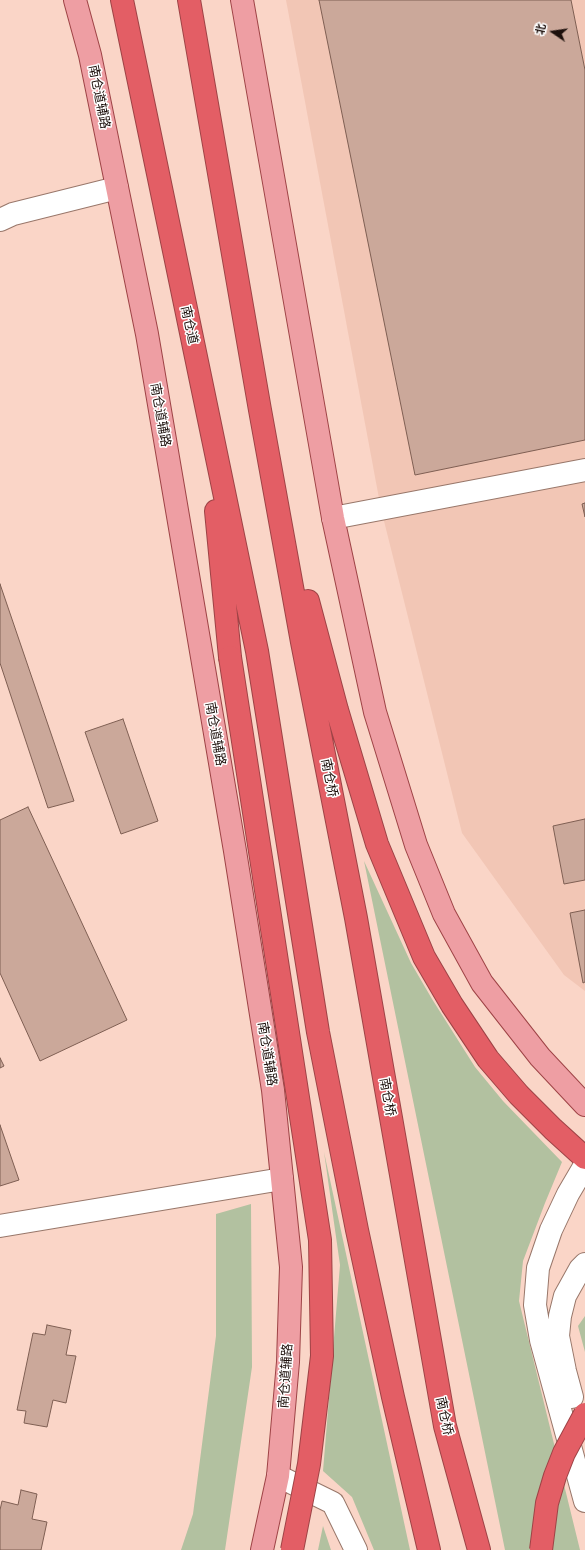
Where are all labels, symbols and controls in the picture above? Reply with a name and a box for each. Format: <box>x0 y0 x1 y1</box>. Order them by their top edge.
north arrow <box>533 12 573 52</box>
text: 北 <box>533 22 548 36</box>
street label: 南仓道辅路 <box>85 64 113 130</box>
street label: 南仓道 <box>177 304 201 346</box>
street label: 南仓道辅路 <box>147 382 173 448</box>
street label: 南仓道辅路 <box>202 701 228 767</box>
street label: 南仓桥 <box>318 757 340 799</box>
street label: 南仓道辅路 <box>254 1021 280 1087</box>
street label: 南仓桥 <box>376 1076 398 1118</box>
street label: 南仓道辅路 <box>276 1343 296 1409</box>
street label: 南仓桥 <box>432 1395 456 1437</box>

